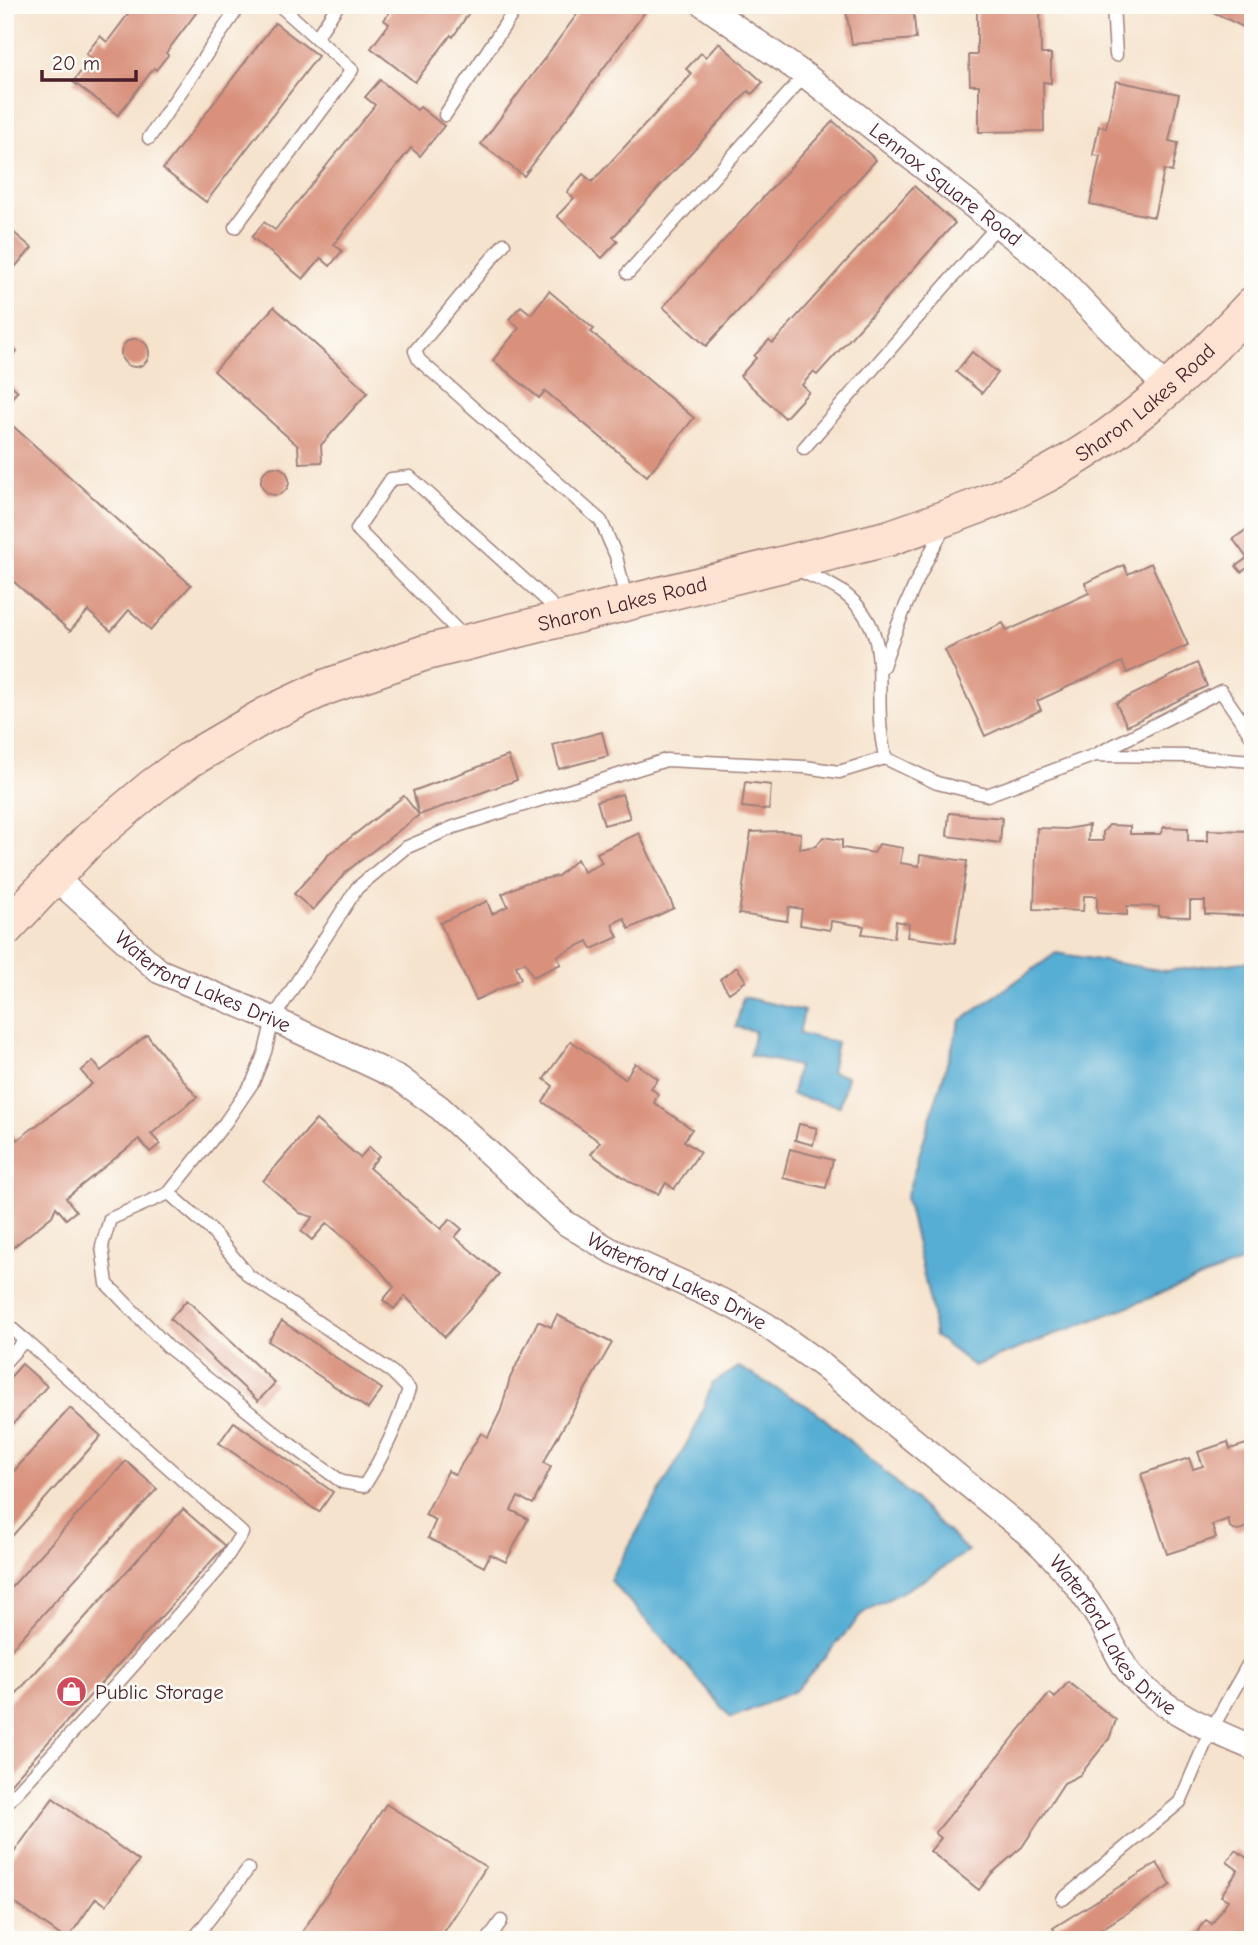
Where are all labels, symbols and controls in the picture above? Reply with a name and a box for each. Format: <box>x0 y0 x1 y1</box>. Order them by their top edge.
scale bar <box>42 38 136 82</box>
text: 20 m <box>52 51 100 75</box>
street label: Lennox Square Road <box>865 118 1026 251</box>
street label: Sharon Lakes Road <box>1071 339 1220 467</box>
street label: Sharon Lakes Road <box>535 571 710 636</box>
street label: Waterford Lakes Drive <box>110 926 295 1038</box>
street label: Waterford Lakes Drive <box>583 1227 771 1335</box>
street label: Waterford Lakes Drive <box>1045 1550 1181 1720</box>
shop icon: Public Storage <box>55 1675 89 1709</box>
place label: Public Storage <box>95 1680 224 1704</box>

